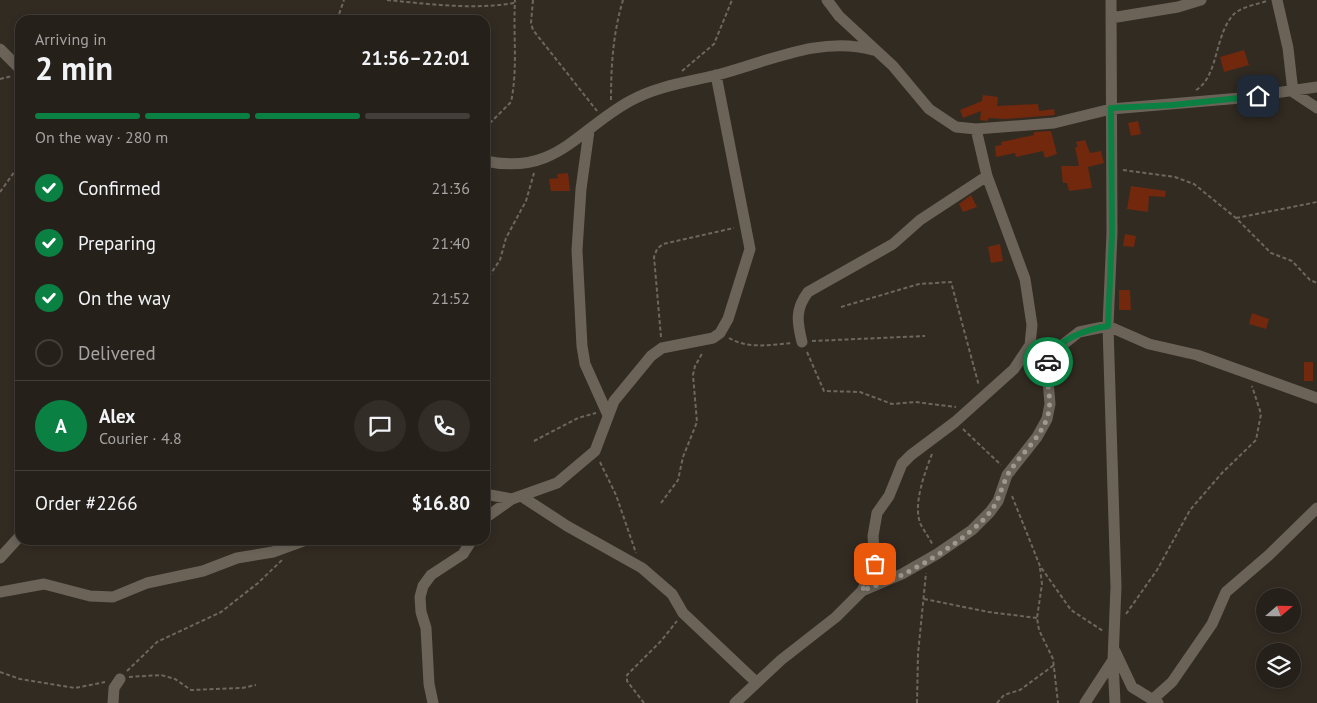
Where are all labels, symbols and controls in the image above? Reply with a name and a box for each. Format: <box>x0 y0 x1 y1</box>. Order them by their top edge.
text: Arriving in <box>35 29 106 49</box>
text: 21:56–22:01 <box>361 46 470 70</box>
text: 2 min <box>35 47 113 89</box>
pin <box>1237 75 1279 117</box>
icon: home <box>1244 82 1272 110</box>
text: On the way · 280 m <box>35 127 168 147</box>
icon: check <box>35 174 63 202</box>
text: Confirmed <box>78 176 161 200</box>
text: 21:36 <box>432 178 470 198</box>
icon: check <box>35 229 63 257</box>
text: Preparing <box>78 231 156 255</box>
text: 21:40 <box>432 233 470 253</box>
icon: check <box>35 284 63 312</box>
text: On the way <box>78 286 170 310</box>
text: 21:52 <box>432 288 470 308</box>
courier <box>1023 337 1073 387</box>
text: Delivered <box>78 341 156 365</box>
icon: car <box>1034 348 1062 376</box>
button: chat <box>354 400 406 452</box>
button: phone <box>418 400 470 452</box>
text: Alex <box>99 404 135 428</box>
text: A <box>55 414 67 438</box>
text: Courier · 4.8 <box>99 428 182 448</box>
text: Order #2266 <box>35 491 138 515</box>
text: $16.80 <box>411 491 470 515</box>
pin <box>854 543 896 585</box>
icon: bag <box>861 550 889 578</box>
north arrow <box>1256 588 1301 632</box>
map controls <box>1256 588 1301 688</box>
button: layers <box>1256 643 1301 688</box>

